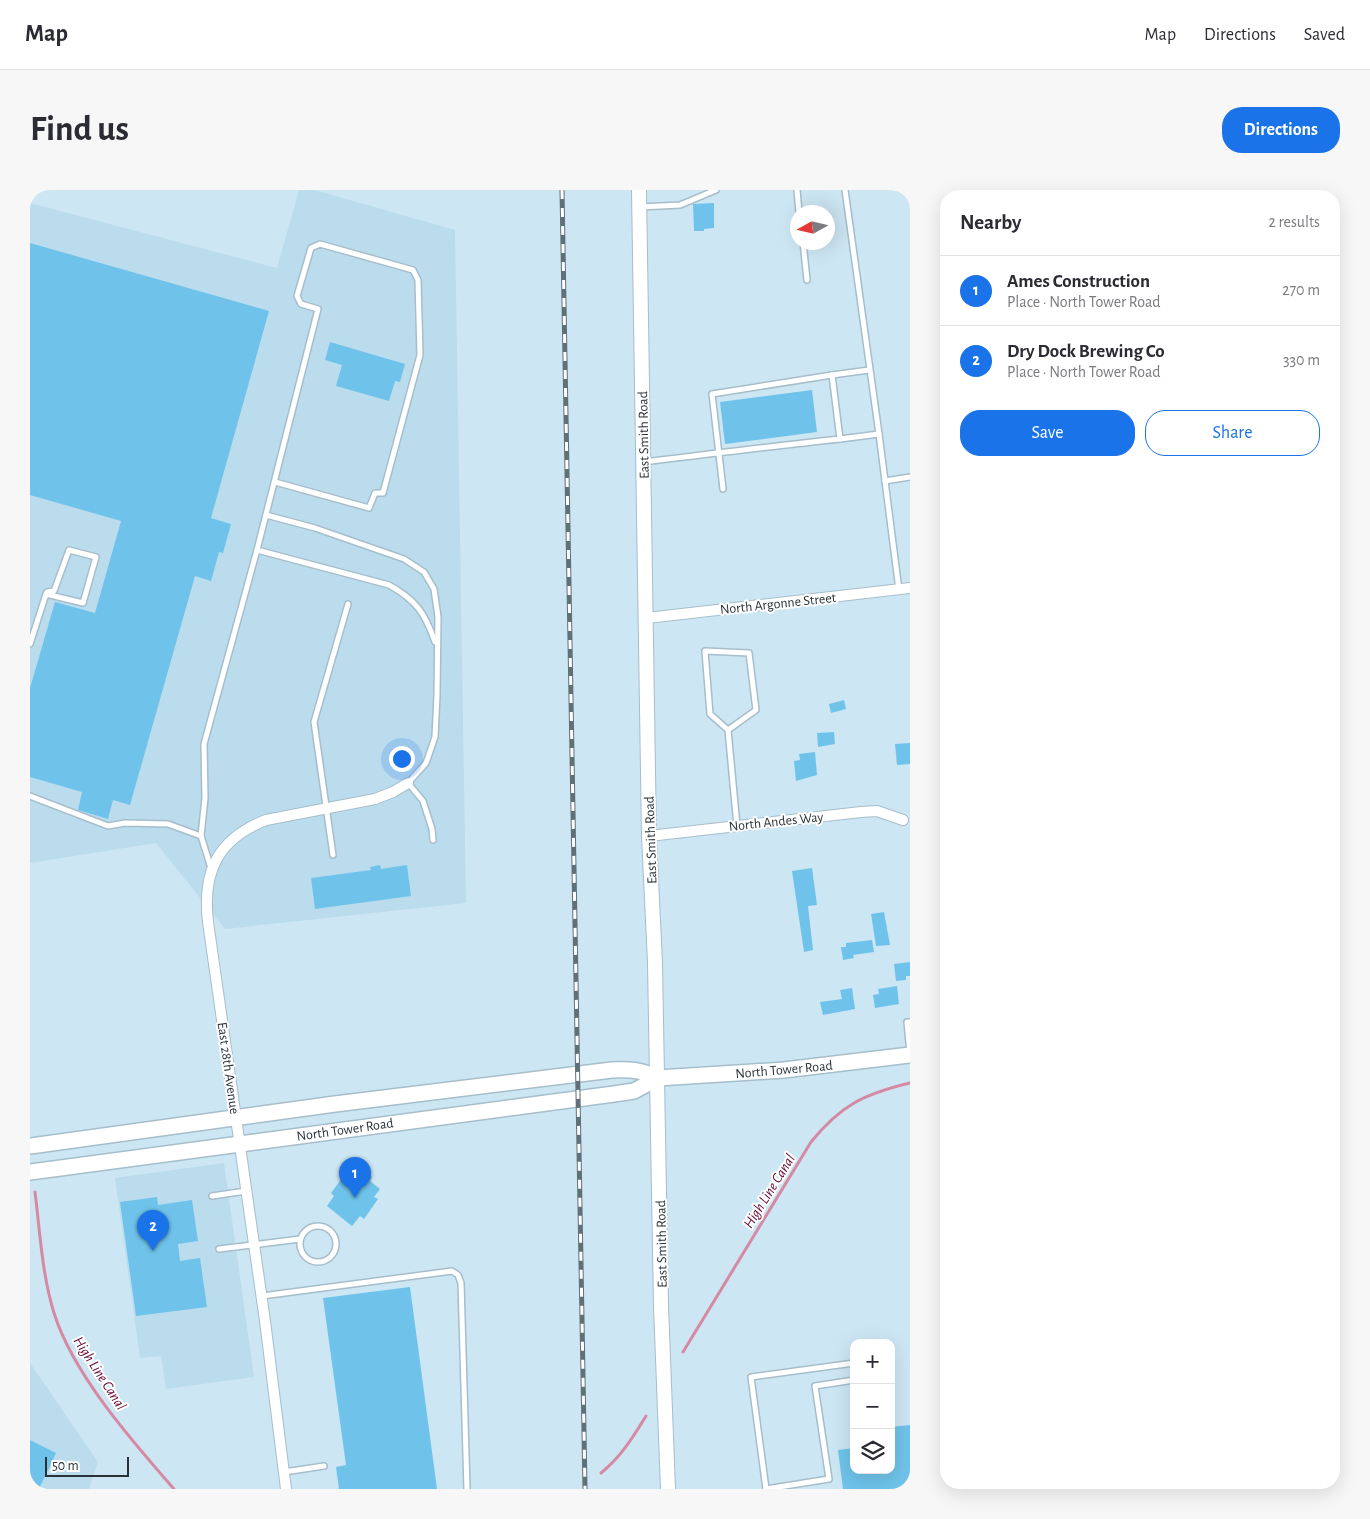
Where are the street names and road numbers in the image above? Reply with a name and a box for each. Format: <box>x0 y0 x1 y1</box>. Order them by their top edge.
street label: East Smith Road <box>636 391 652 479</box>
street label: North Argonne Street <box>719 591 837 617</box>
street label: East Smith Road <box>642 796 660 884</box>
street label: North Andes Way <box>728 810 824 834</box>
street label: East 28th Avenue <box>215 1021 241 1115</box>
street label: North Tower Road <box>735 1059 833 1081</box>
street label: North Tower Road <box>296 1116 394 1144</box>
street label: East Smith Road <box>654 1200 670 1288</box>

